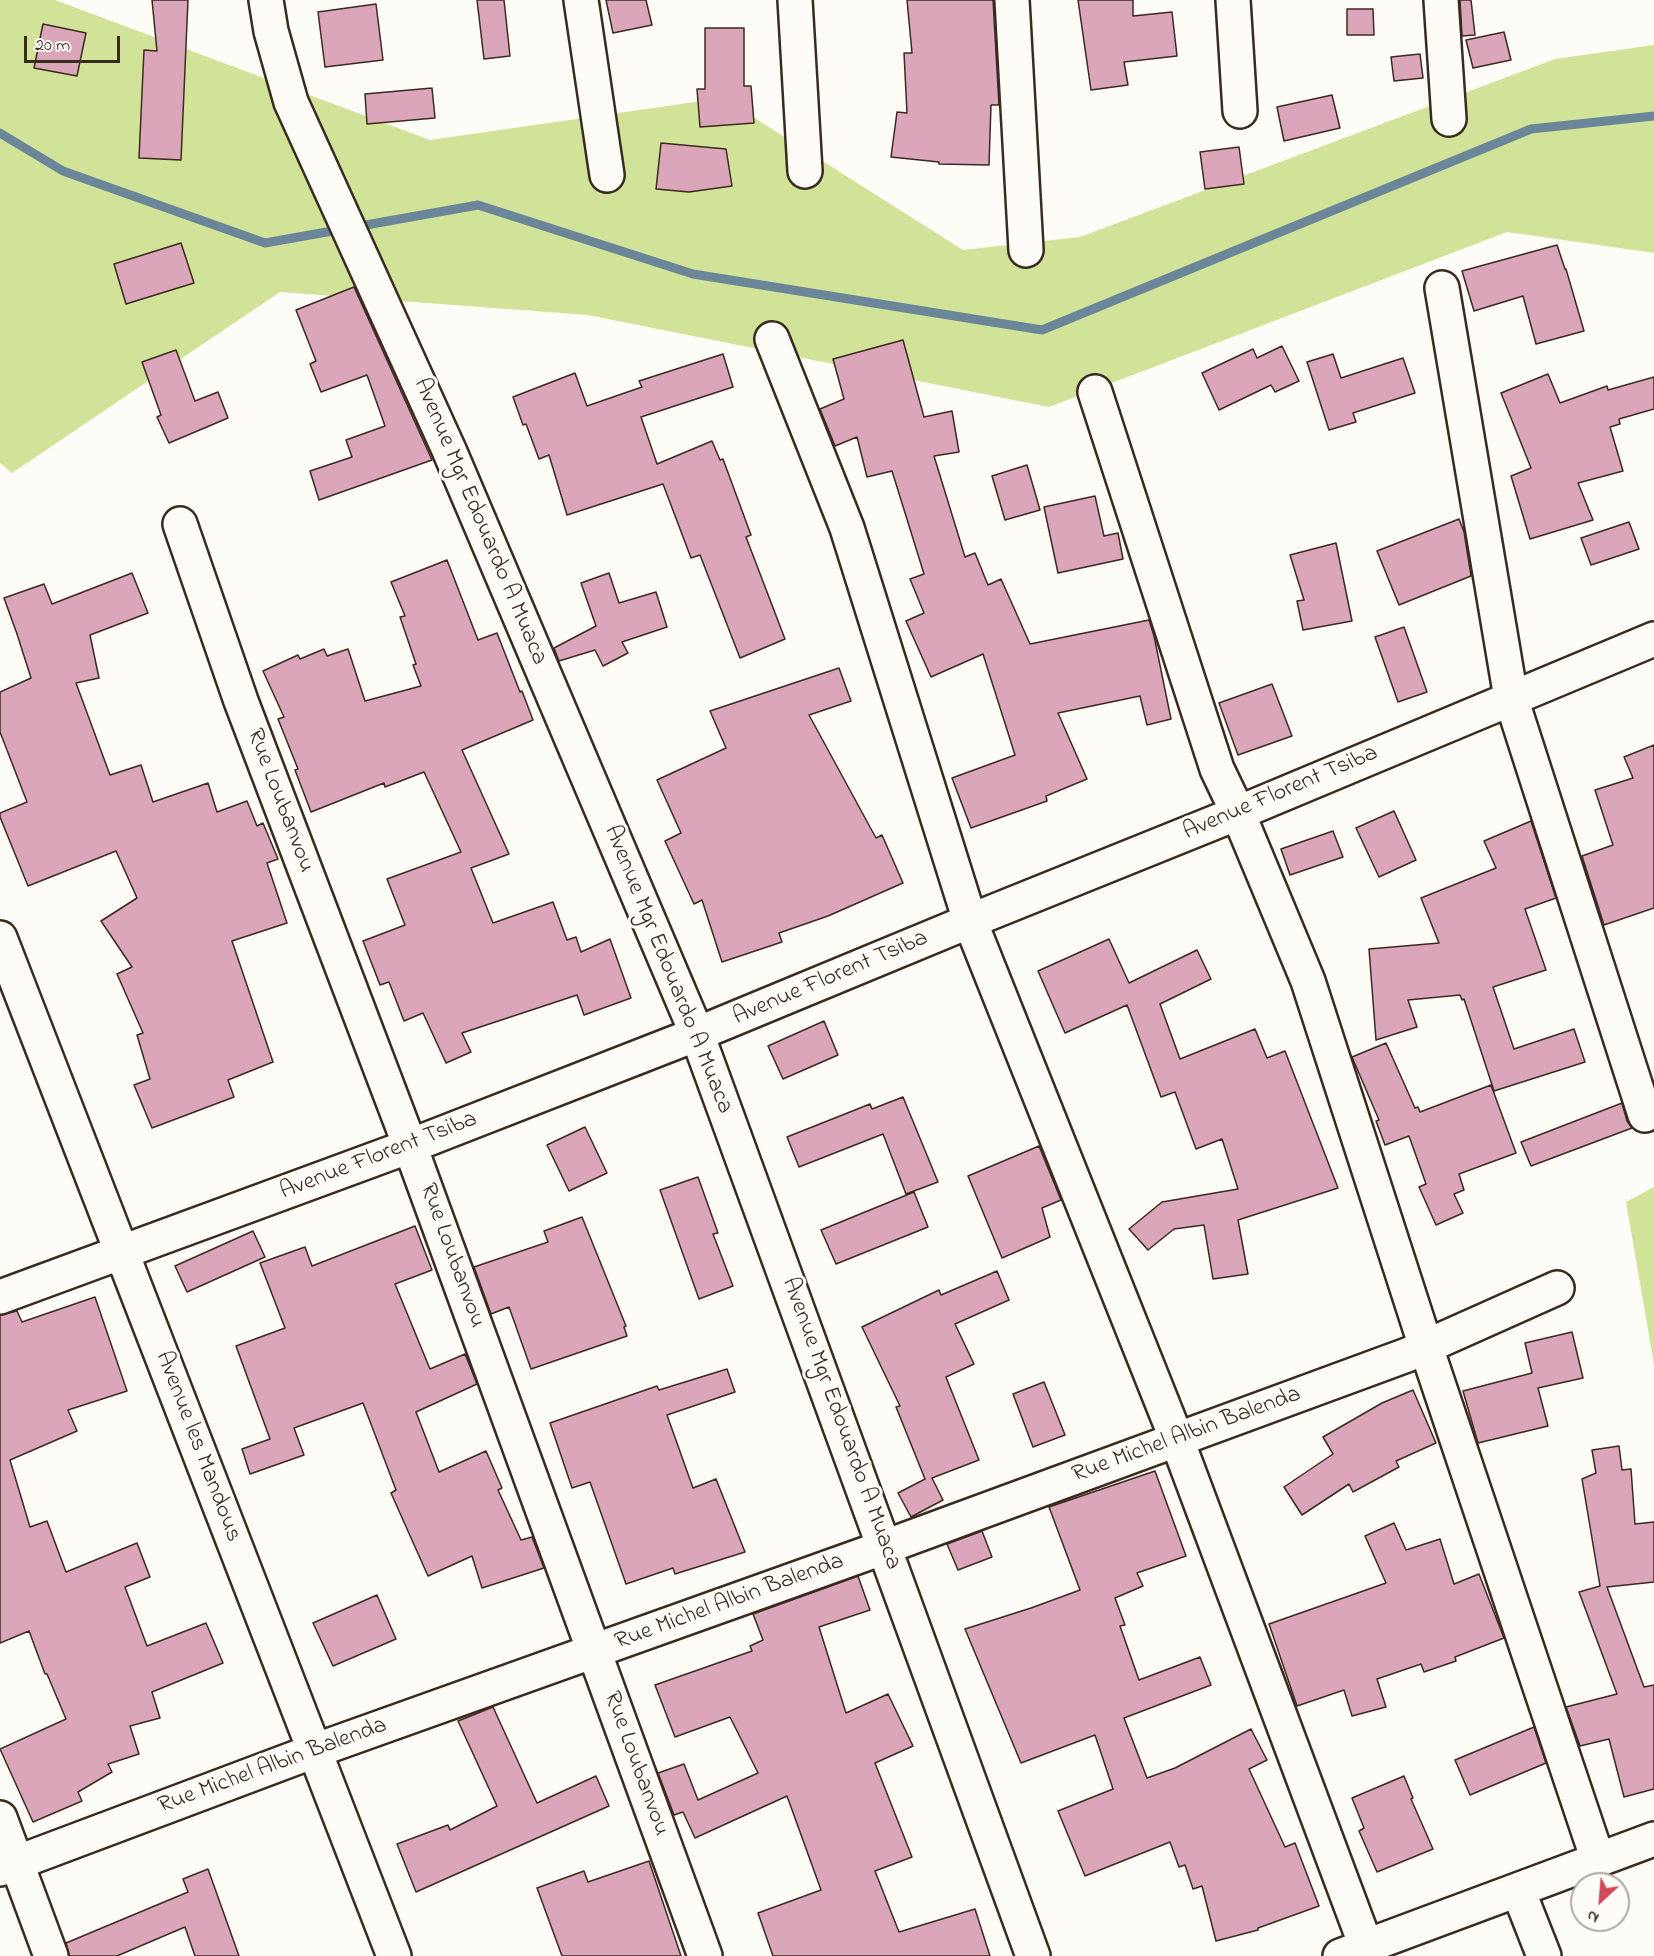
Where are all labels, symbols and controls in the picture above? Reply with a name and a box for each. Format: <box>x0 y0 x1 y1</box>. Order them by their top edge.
scale bar <box>27 24 123 62</box>
text: 20 m <box>35 33 70 59</box>
street label: Avenue Mgr Edouardo A Muaca <box>405 374 553 670</box>
street label: Rue Loubanvou <box>238 725 320 877</box>
street label: Avenue Florent Tsiba <box>1179 740 1383 848</box>
street label: Avenue Mgr Edouardo A Muaca <box>596 822 738 1118</box>
street label: Avenue Florent Tsiba <box>729 925 933 1033</box>
street label: Avenue Florent Tsiba <box>276 1106 482 1208</box>
street label: Rue Loubanvou <box>412 1180 490 1332</box>
street label: Avenue Mgr Edouardo A Muaca <box>774 1274 906 1574</box>
street label: Avenue les Mandous <box>147 1348 247 1546</box>
street label: Rue Michel Albin Balenda <box>1069 1381 1305 1491</box>
street label: Rue Michel Albin Balenda <box>612 1548 848 1658</box>
street label: Rue Loubanvou <box>596 1688 674 1840</box>
street label: Rue Michel Albin Balenda <box>155 1712 391 1822</box>
north arrow <box>1570 1872 1630 1932</box>
text: N <box>1583 1903 1603 1930</box>

